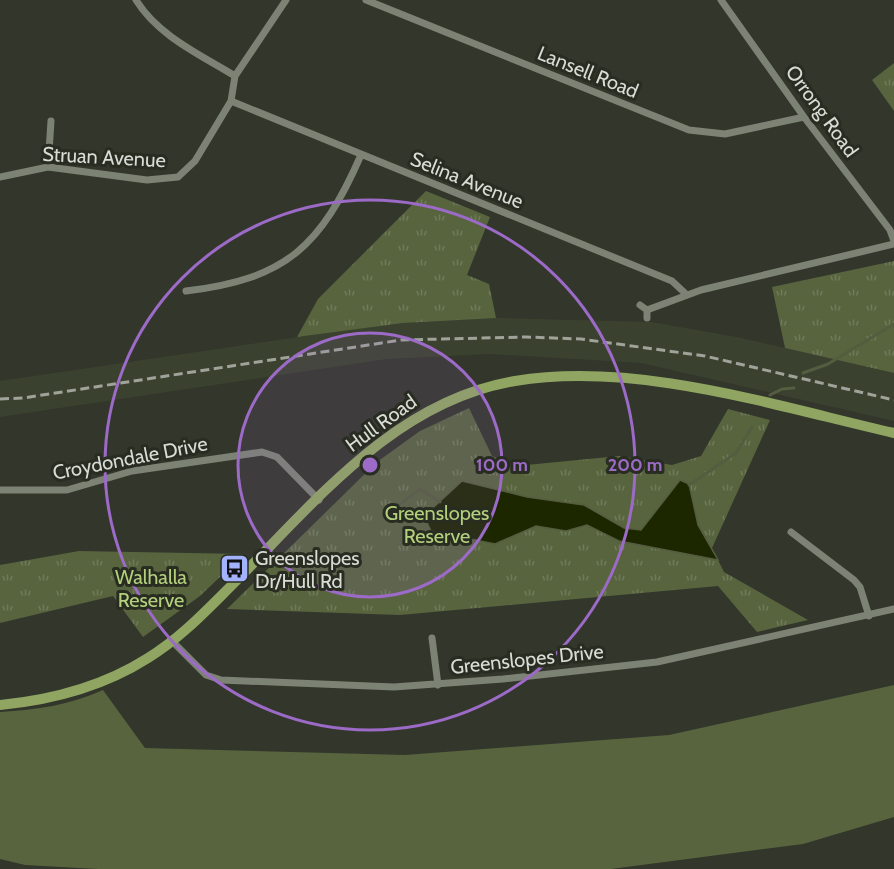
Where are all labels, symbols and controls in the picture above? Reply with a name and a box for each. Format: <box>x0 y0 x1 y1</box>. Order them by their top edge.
street label: Lansell Road <box>534 41 642 103</box>
street label: Orrong Road <box>781 60 863 162</box>
street label: Struan Avenue <box>42 142 166 172</box>
street label: Selina Avenue <box>407 146 527 214</box>
street label: Hull Road <box>341 389 421 457</box>
street label: Croydondale Drive <box>51 431 209 485</box>
text: 100 m <box>476 454 528 476</box>
text: 200 m <box>608 454 662 476</box>
centre of rings <box>360 455 380 475</box>
park label: Greenslopes Reserve <box>385 501 489 548</box>
place label: Greenslopes Dr/Hull Rd <box>255 546 360 593</box>
bus stop icon: Greenslopes Dr/Hull Rd <box>218 553 250 585</box>
park label: Walhalla Reserve <box>115 565 187 612</box>
street label: Greenslopes Drive <box>449 639 605 679</box>

